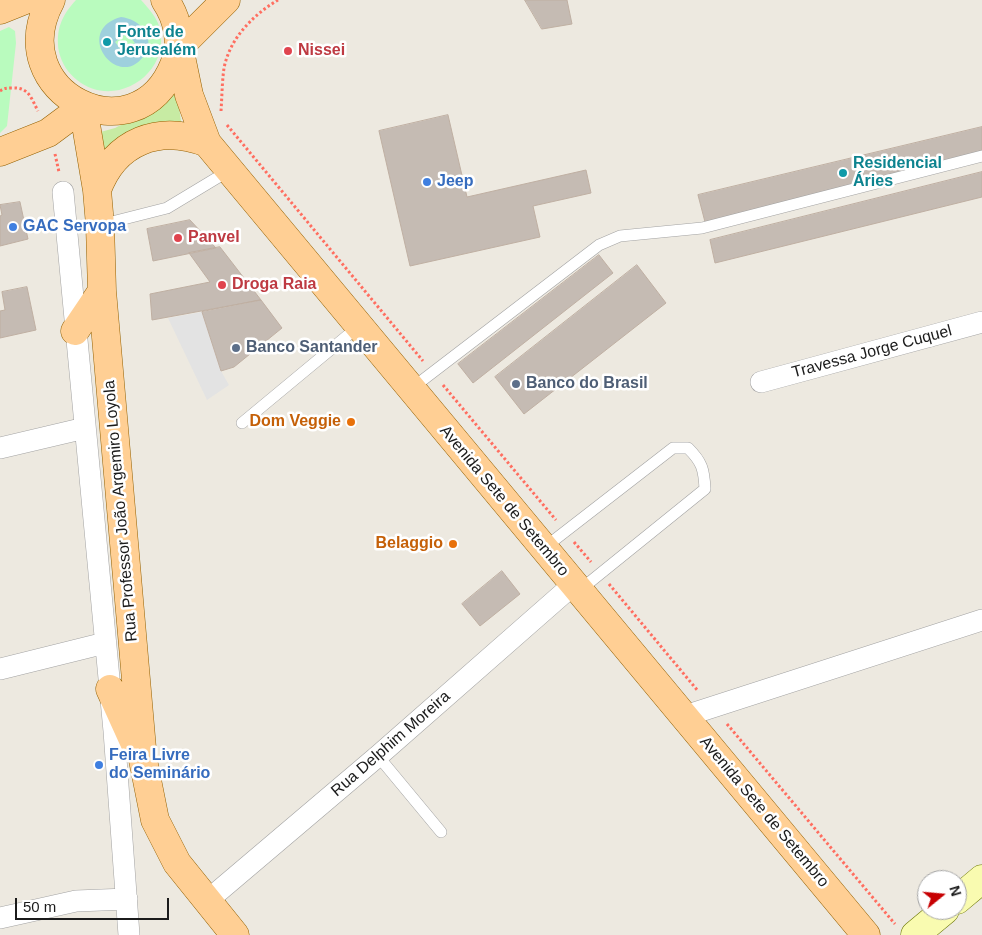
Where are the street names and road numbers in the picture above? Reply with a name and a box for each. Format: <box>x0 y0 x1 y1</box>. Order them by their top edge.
street label: Travessa Jorge Cuquel <box>790 321 954 383</box>
street label: Rua Professor João Argemiro Loyola <box>100 379 142 643</box>
street label: Avenida Sete de Setembro <box>435 422 573 580</box>
street label: Rua Delphim Moreira <box>328 687 454 801</box>
street label: Avenida Sete de Setembro <box>695 733 833 891</box>

